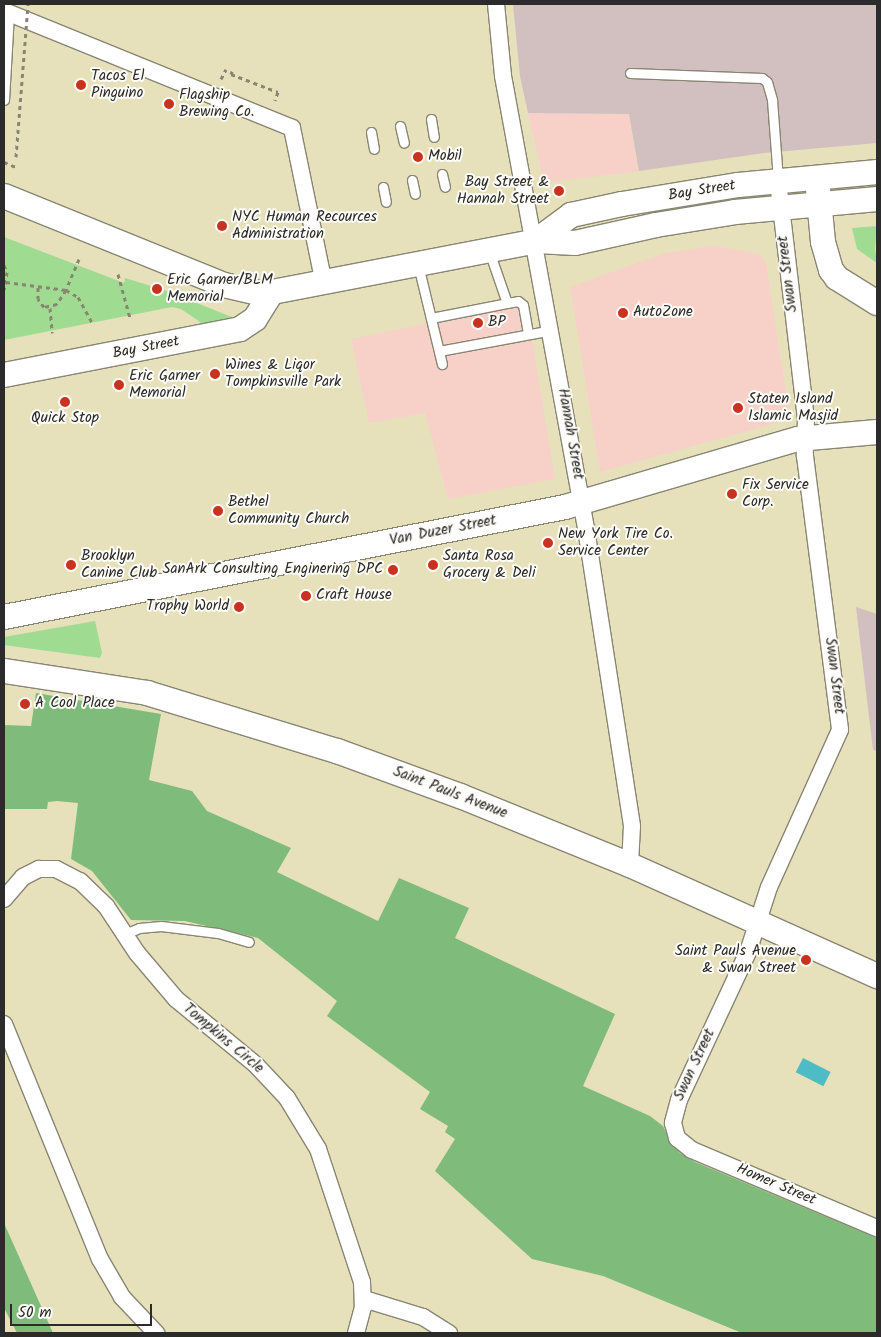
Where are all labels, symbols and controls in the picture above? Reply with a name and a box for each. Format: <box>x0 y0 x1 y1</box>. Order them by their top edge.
place label: Tacos El Pinguino <box>91 67 144 102</box>
marker: Tacos El Pinguino <box>75 79 87 91</box>
place label: Flagship Brewing Co. <box>179 86 254 121</box>
marker: Flagship Brewing Co. <box>163 98 175 110</box>
place label: Mobil <box>428 148 462 166</box>
marker: Mobil <box>412 151 424 163</box>
place label: Bay Street & Hannah Street <box>457 173 549 208</box>
street label: Bay Street <box>667 177 737 205</box>
marker: Bay Street & Hannah Street <box>553 185 565 197</box>
place label: NYC Human Recources Administration <box>232 208 377 243</box>
marker: NYC Human Recources Administration <box>216 220 228 232</box>
street label: Swan Street <box>774 235 802 313</box>
place label: Eric Garner/BLM Memorial <box>167 271 273 306</box>
marker: Eric Garner/BLM Memorial <box>151 283 163 295</box>
place label: AutoZone <box>633 304 693 322</box>
marker: AutoZone <box>617 307 629 319</box>
place label: BP <box>488 314 506 332</box>
marker: BP <box>472 317 484 329</box>
street label: Bay Street <box>111 333 181 363</box>
place label: Wines & Liqor Tompkinsville Park <box>225 356 341 391</box>
place label: Eric Garner Memorial <box>129 367 200 402</box>
marker: Wines & Liqor Tompkinsville Park <box>209 368 221 380</box>
marker: Eric Garner Memorial <box>113 379 125 391</box>
street label: Hannah Street <box>553 387 587 481</box>
place label: Staten Island Islamic Masjid <box>748 390 838 425</box>
marker: Quick Stop <box>59 396 71 408</box>
marker: Staten Island Islamic Masjid <box>732 402 744 414</box>
place label: Quick Stop <box>31 410 99 428</box>
place label: Fix Service Corp. <box>742 476 809 511</box>
marker: Fix Service Corp. <box>726 488 738 500</box>
place label: Bethel Community Church <box>228 493 349 528</box>
marker: Bethel Community Church <box>212 505 224 517</box>
street label: Van Duzer Street <box>388 512 498 550</box>
place label: New York Tire Co. Service Center <box>558 525 673 560</box>
marker: New York Tire Co. Service Center <box>542 537 554 549</box>
place label: Brooklyn Canine Club <box>81 547 157 582</box>
place label: Santa Rosa Grocery & Deli <box>443 547 536 582</box>
marker: Brooklyn Canine Club <box>65 559 77 571</box>
marker: Santa Rosa Grocery & Deli <box>427 559 439 571</box>
place label: SanArk Consulting Enginering DPC <box>163 561 383 579</box>
marker: SanArk Consulting Enginering DPC <box>387 564 399 576</box>
place label: Craft House <box>316 587 392 605</box>
marker: Craft House <box>300 590 312 602</box>
place label: Trophy World <box>146 598 229 616</box>
marker: Trophy World <box>233 601 245 613</box>
street label: Swan Street <box>820 637 848 715</box>
place label: A Cool Place <box>35 695 115 713</box>
marker: A Cool Place <box>19 698 31 710</box>
street label: Saint Pauls Avenue <box>390 763 510 823</box>
place label: Saint Pauls Avenue & Swan Street <box>675 942 796 977</box>
marker: Saint Pauls Avenue & Swan Street <box>800 954 812 966</box>
street label: Tompkins Circle <box>179 1000 267 1078</box>
street label: Swan Street <box>671 1026 719 1104</box>
street label: Homer Street <box>734 1160 818 1210</box>
scale bar <box>12 1294 155 1326</box>
text: 50 m <box>18 1301 52 1325</box>

